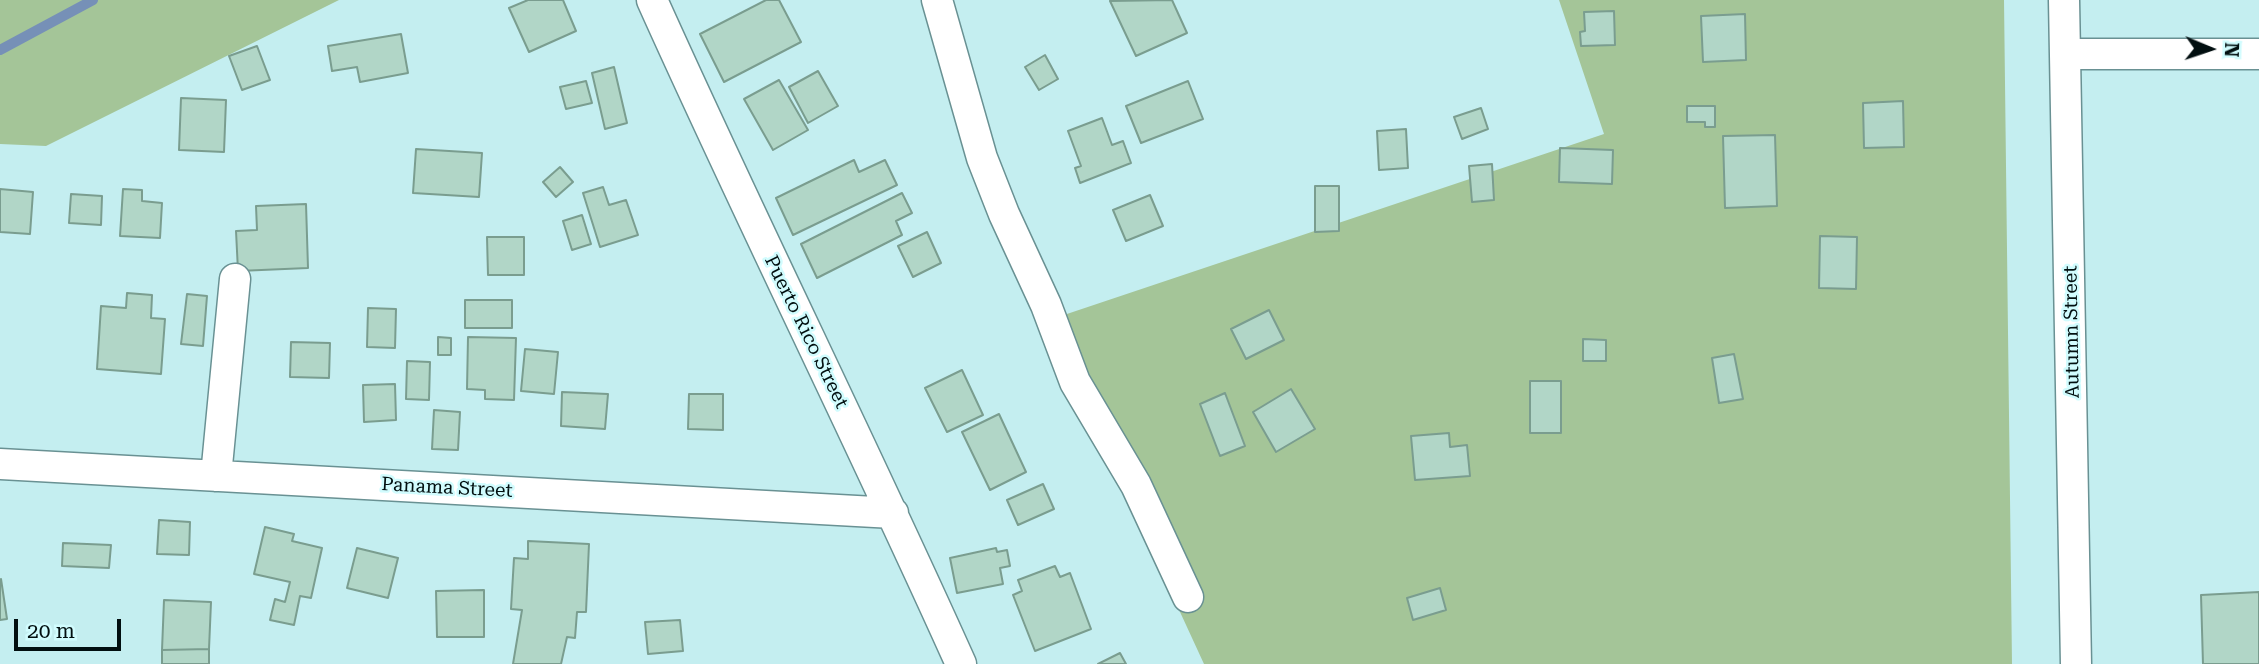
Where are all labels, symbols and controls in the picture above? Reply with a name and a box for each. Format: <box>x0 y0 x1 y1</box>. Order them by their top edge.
north arrow <box>2175 14 2245 84</box>
text: N <box>2220 42 2243 57</box>
street label: Puerto Rico Street <box>759 252 853 412</box>
street label: Autumn Street <box>2059 265 2085 399</box>
street label: Panama Street <box>381 473 513 503</box>
scale bar <box>18 604 124 648</box>
text: 20 m <box>27 619 75 643</box>

